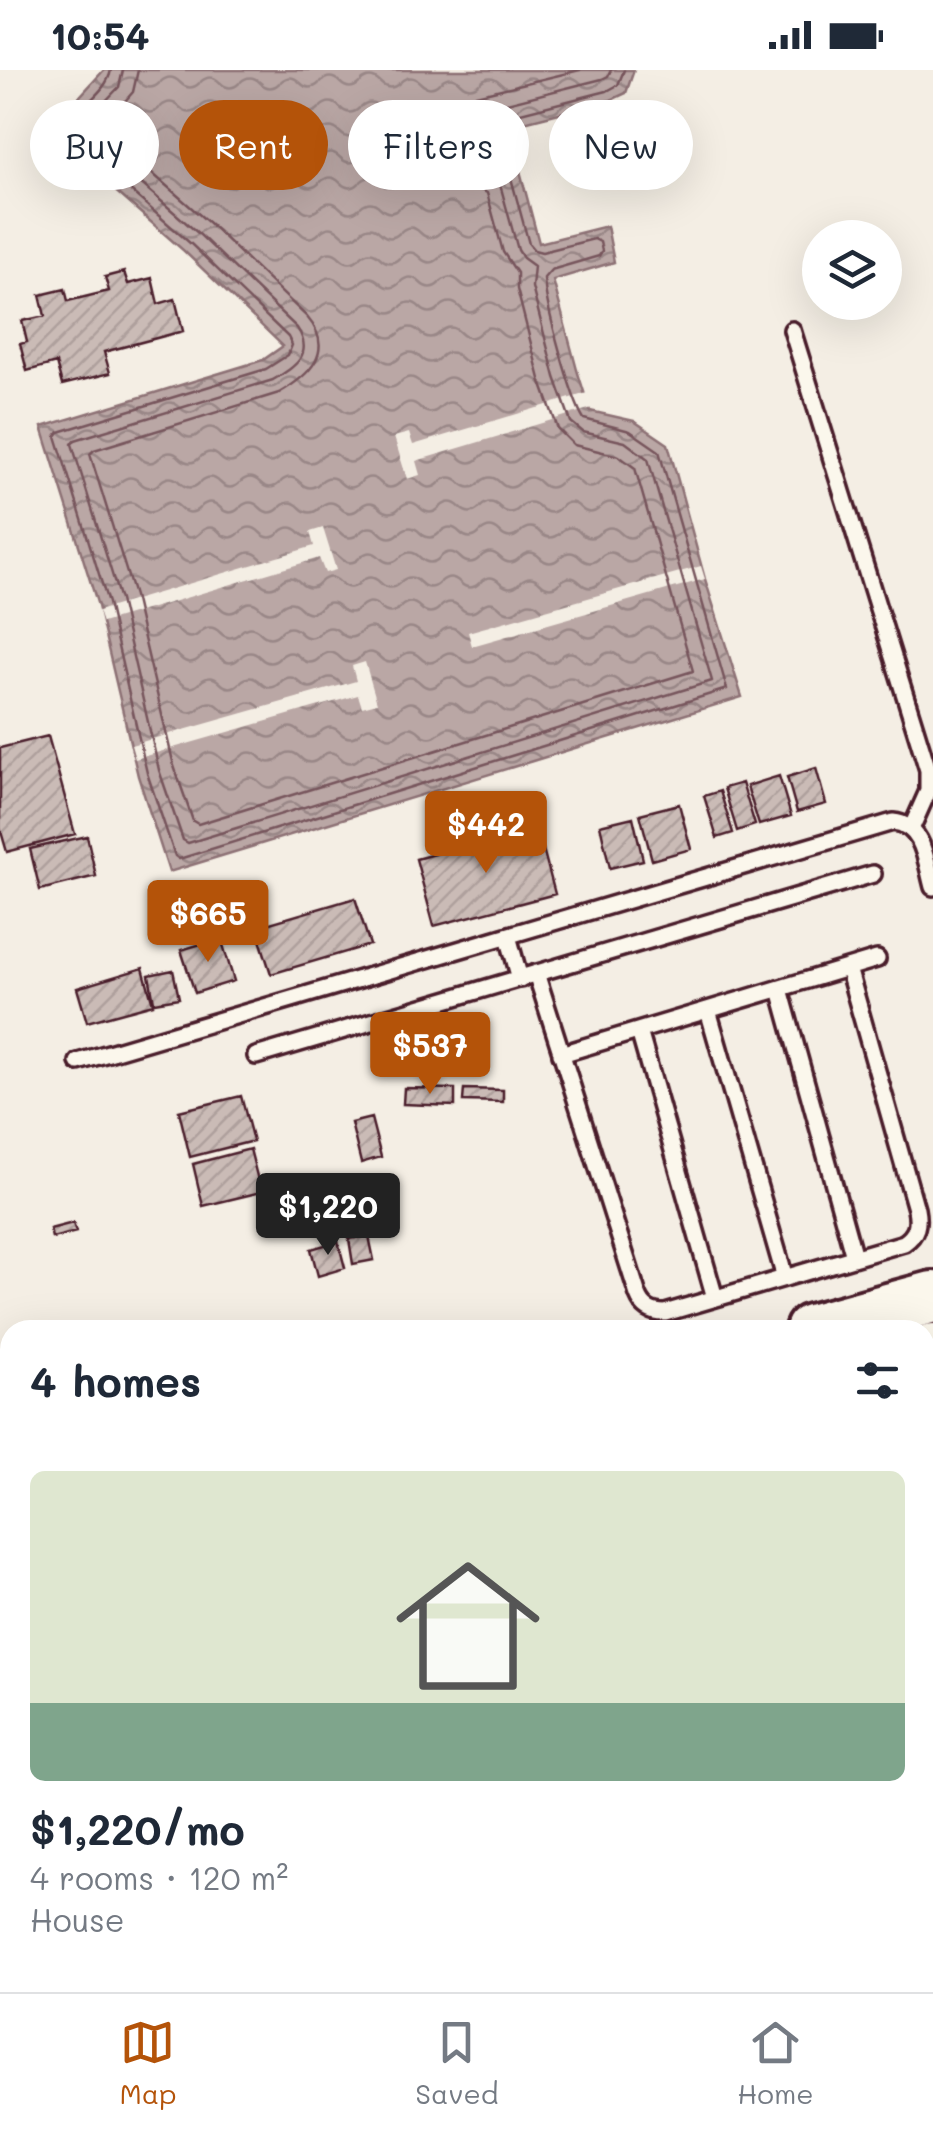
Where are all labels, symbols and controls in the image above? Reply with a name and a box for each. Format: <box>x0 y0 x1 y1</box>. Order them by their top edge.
text: 10:54 <box>50 10 150 60</box>
chip: Buy <box>30 100 159 190</box>
chip: Rent <box>179 100 328 190</box>
chip: Filters <box>348 100 529 190</box>
chip: New <box>549 100 693 190</box>
map controls <box>802 220 902 320</box>
button: layers <box>802 220 902 320</box>
pin: $442 <box>427 791 545 876</box>
text: $442 <box>447 802 525 844</box>
pin: $665 <box>149 880 267 965</box>
text: $665 <box>169 891 247 933</box>
pin: $537 <box>371 1012 489 1097</box>
text: $537 <box>392 1023 468 1065</box>
pin: $1,220 <box>247 1173 409 1258</box>
text: $1,220 <box>278 1184 378 1226</box>
text: 4 homes <box>30 1353 201 1408</box>
icon: filters <box>850 1353 905 1408</box>
icon: home <box>378 1536 558 1716</box>
text: $1,220/mo <box>30 1801 245 1856</box>
text: 4 rooms · 120 m² <box>30 1856 288 1898</box>
text: House <box>30 1898 125 1940</box>
tab: Map <box>119 2015 176 2111</box>
tab: Saved <box>415 2015 498 2111</box>
tab: Home <box>737 2015 814 2111</box>

